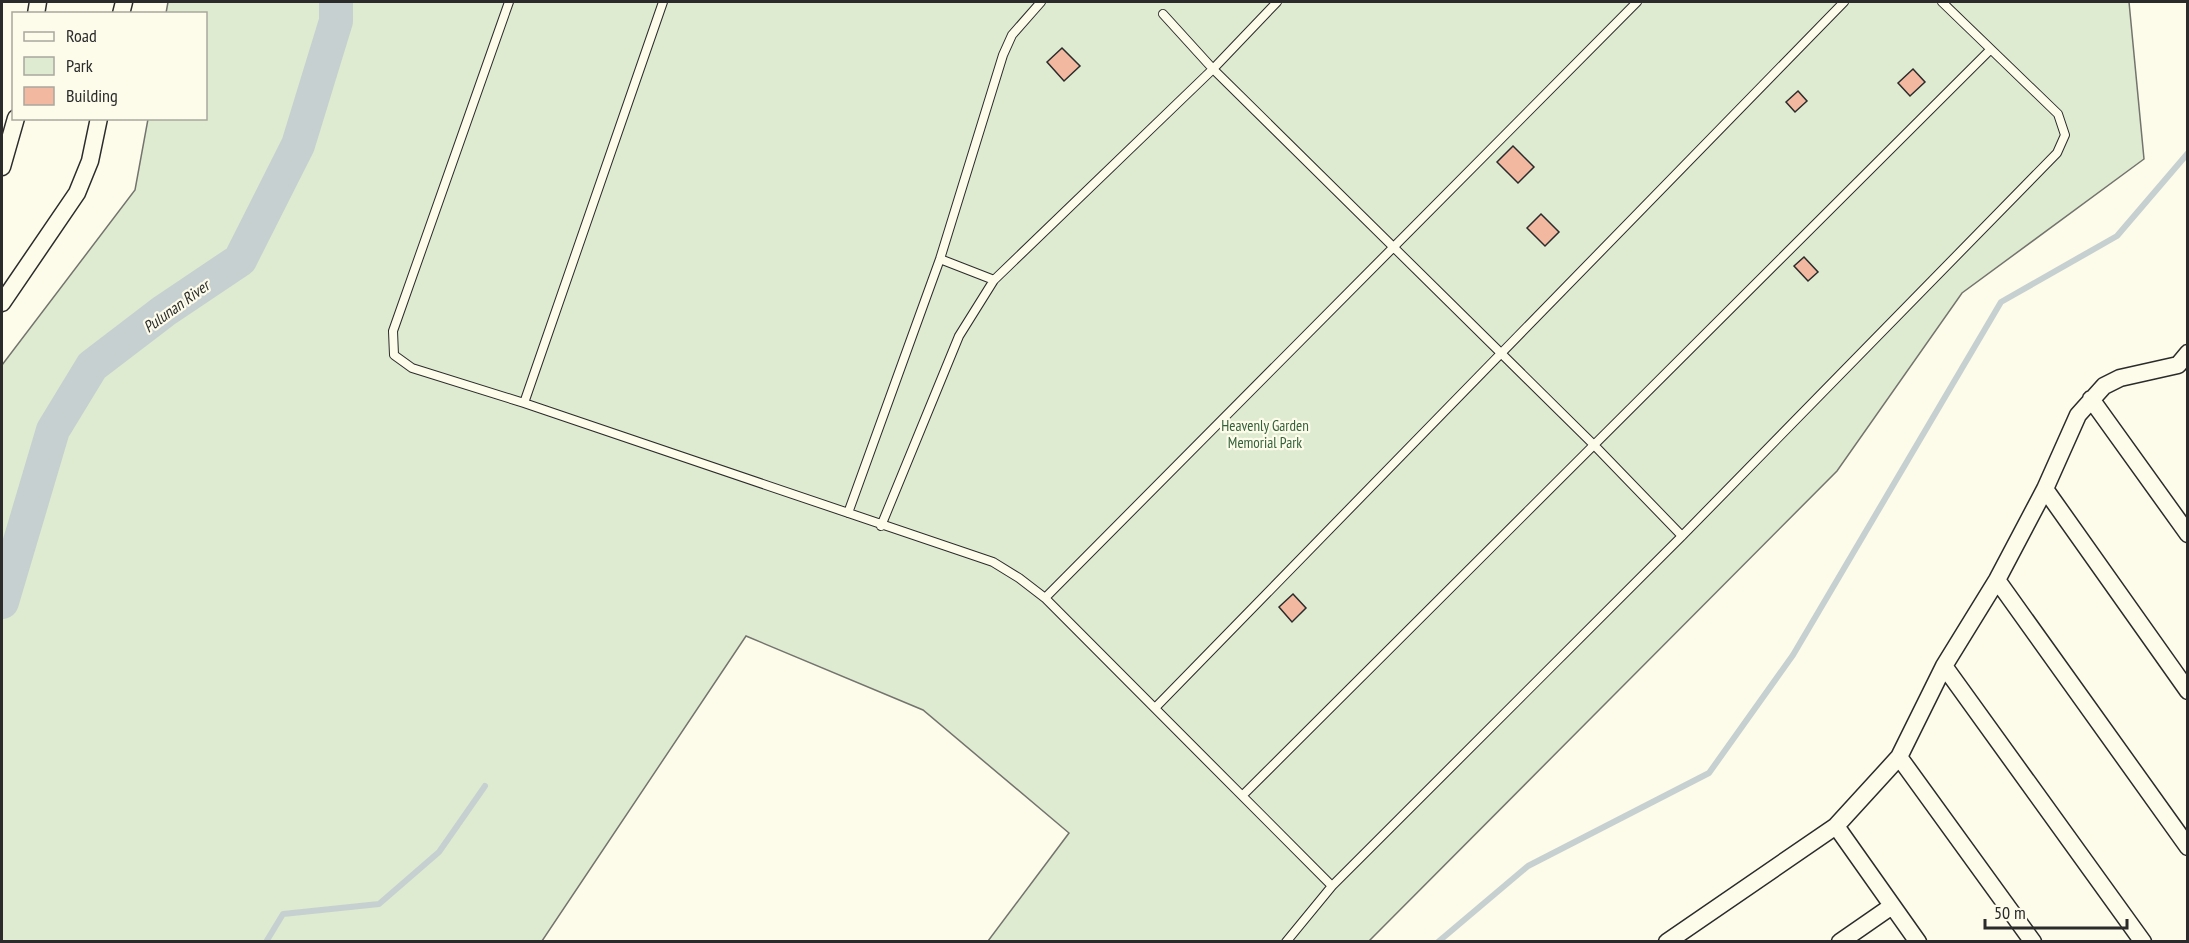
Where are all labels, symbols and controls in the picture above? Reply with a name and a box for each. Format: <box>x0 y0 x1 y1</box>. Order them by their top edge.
legend <box>12 12 207 120</box>
text: Road <box>66 24 97 47</box>
text: Park <box>66 54 93 77</box>
text: Building <box>66 84 118 107</box>
water label: Pulunan River <box>139 274 215 337</box>
park label: Heavenly Garden Memorial Park <box>1221 416 1309 452</box>
scale bar <box>1985 892 2128 930</box>
text: 50 m <box>1994 901 2026 924</box>

